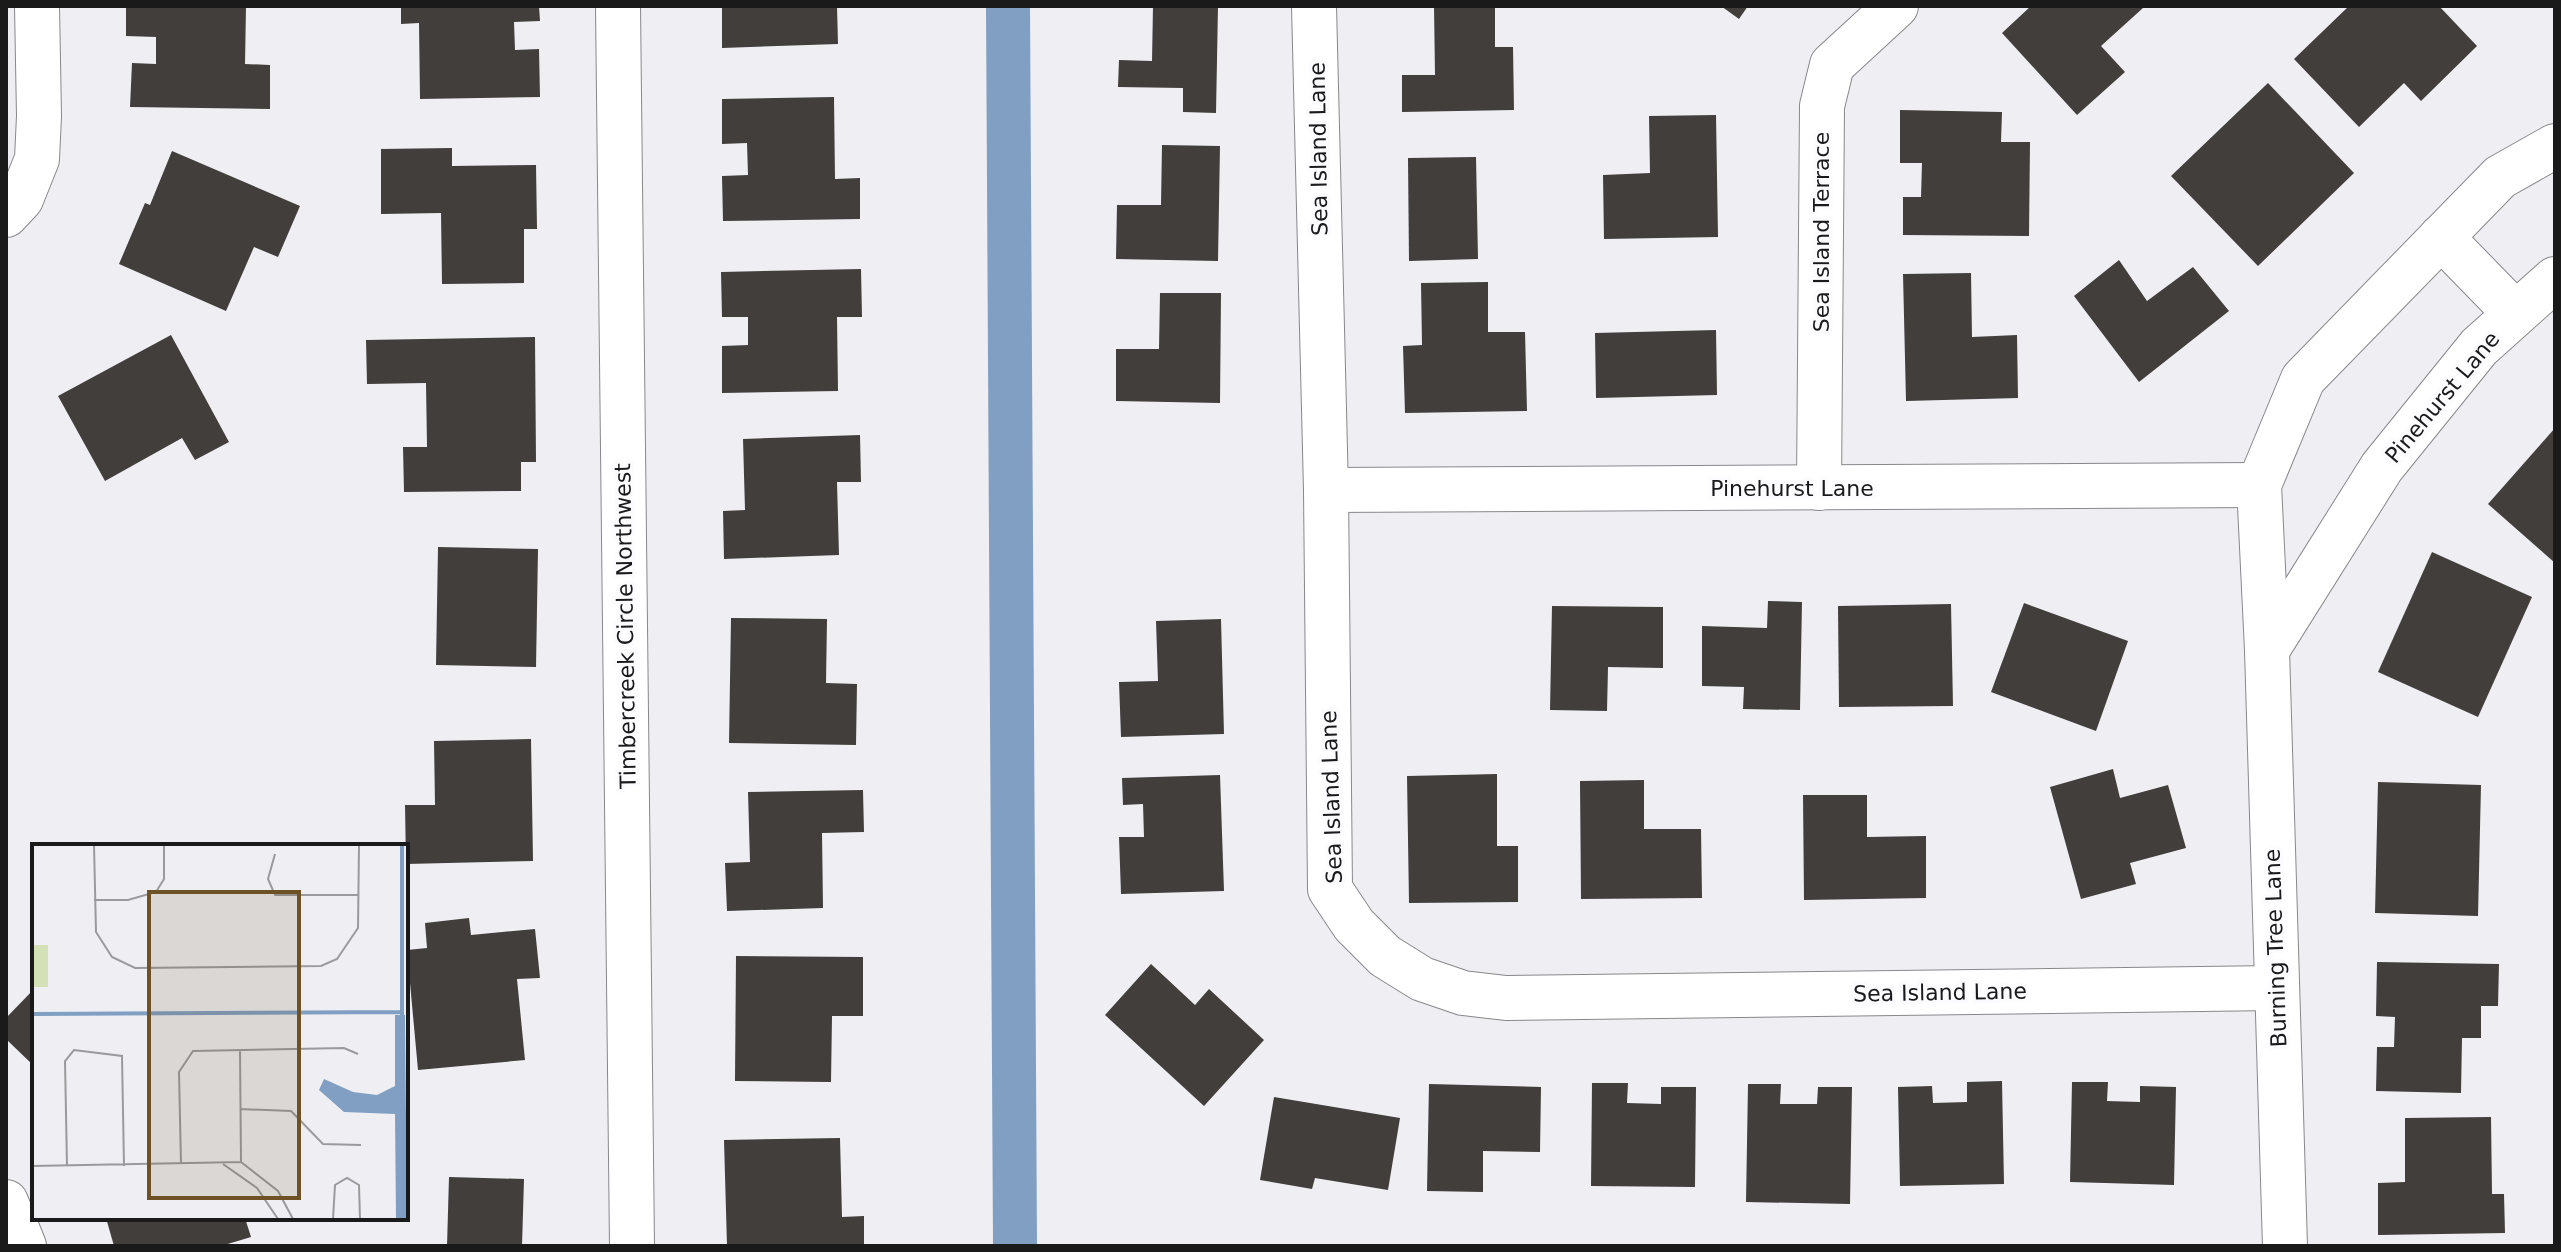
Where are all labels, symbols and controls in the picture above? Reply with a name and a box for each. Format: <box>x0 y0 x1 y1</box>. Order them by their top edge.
street label: Sea Island Lane <box>1304 62 1333 236</box>
street label: Sea Island Terrace <box>1809 132 1834 332</box>
street label: Pinehurst Lane <box>2380 327 2505 468</box>
street label: Timbercreek Circle Northwest <box>610 463 641 790</box>
street label: Pinehurst Lane <box>1710 476 1874 501</box>
street label: Sea Island Lane <box>1316 710 1347 884</box>
inset map <box>32 844 408 1220</box>
street label: Burning Tree Lane <box>2260 848 2291 1048</box>
street label: Sea Island Lane <box>1853 978 2027 1007</box>

